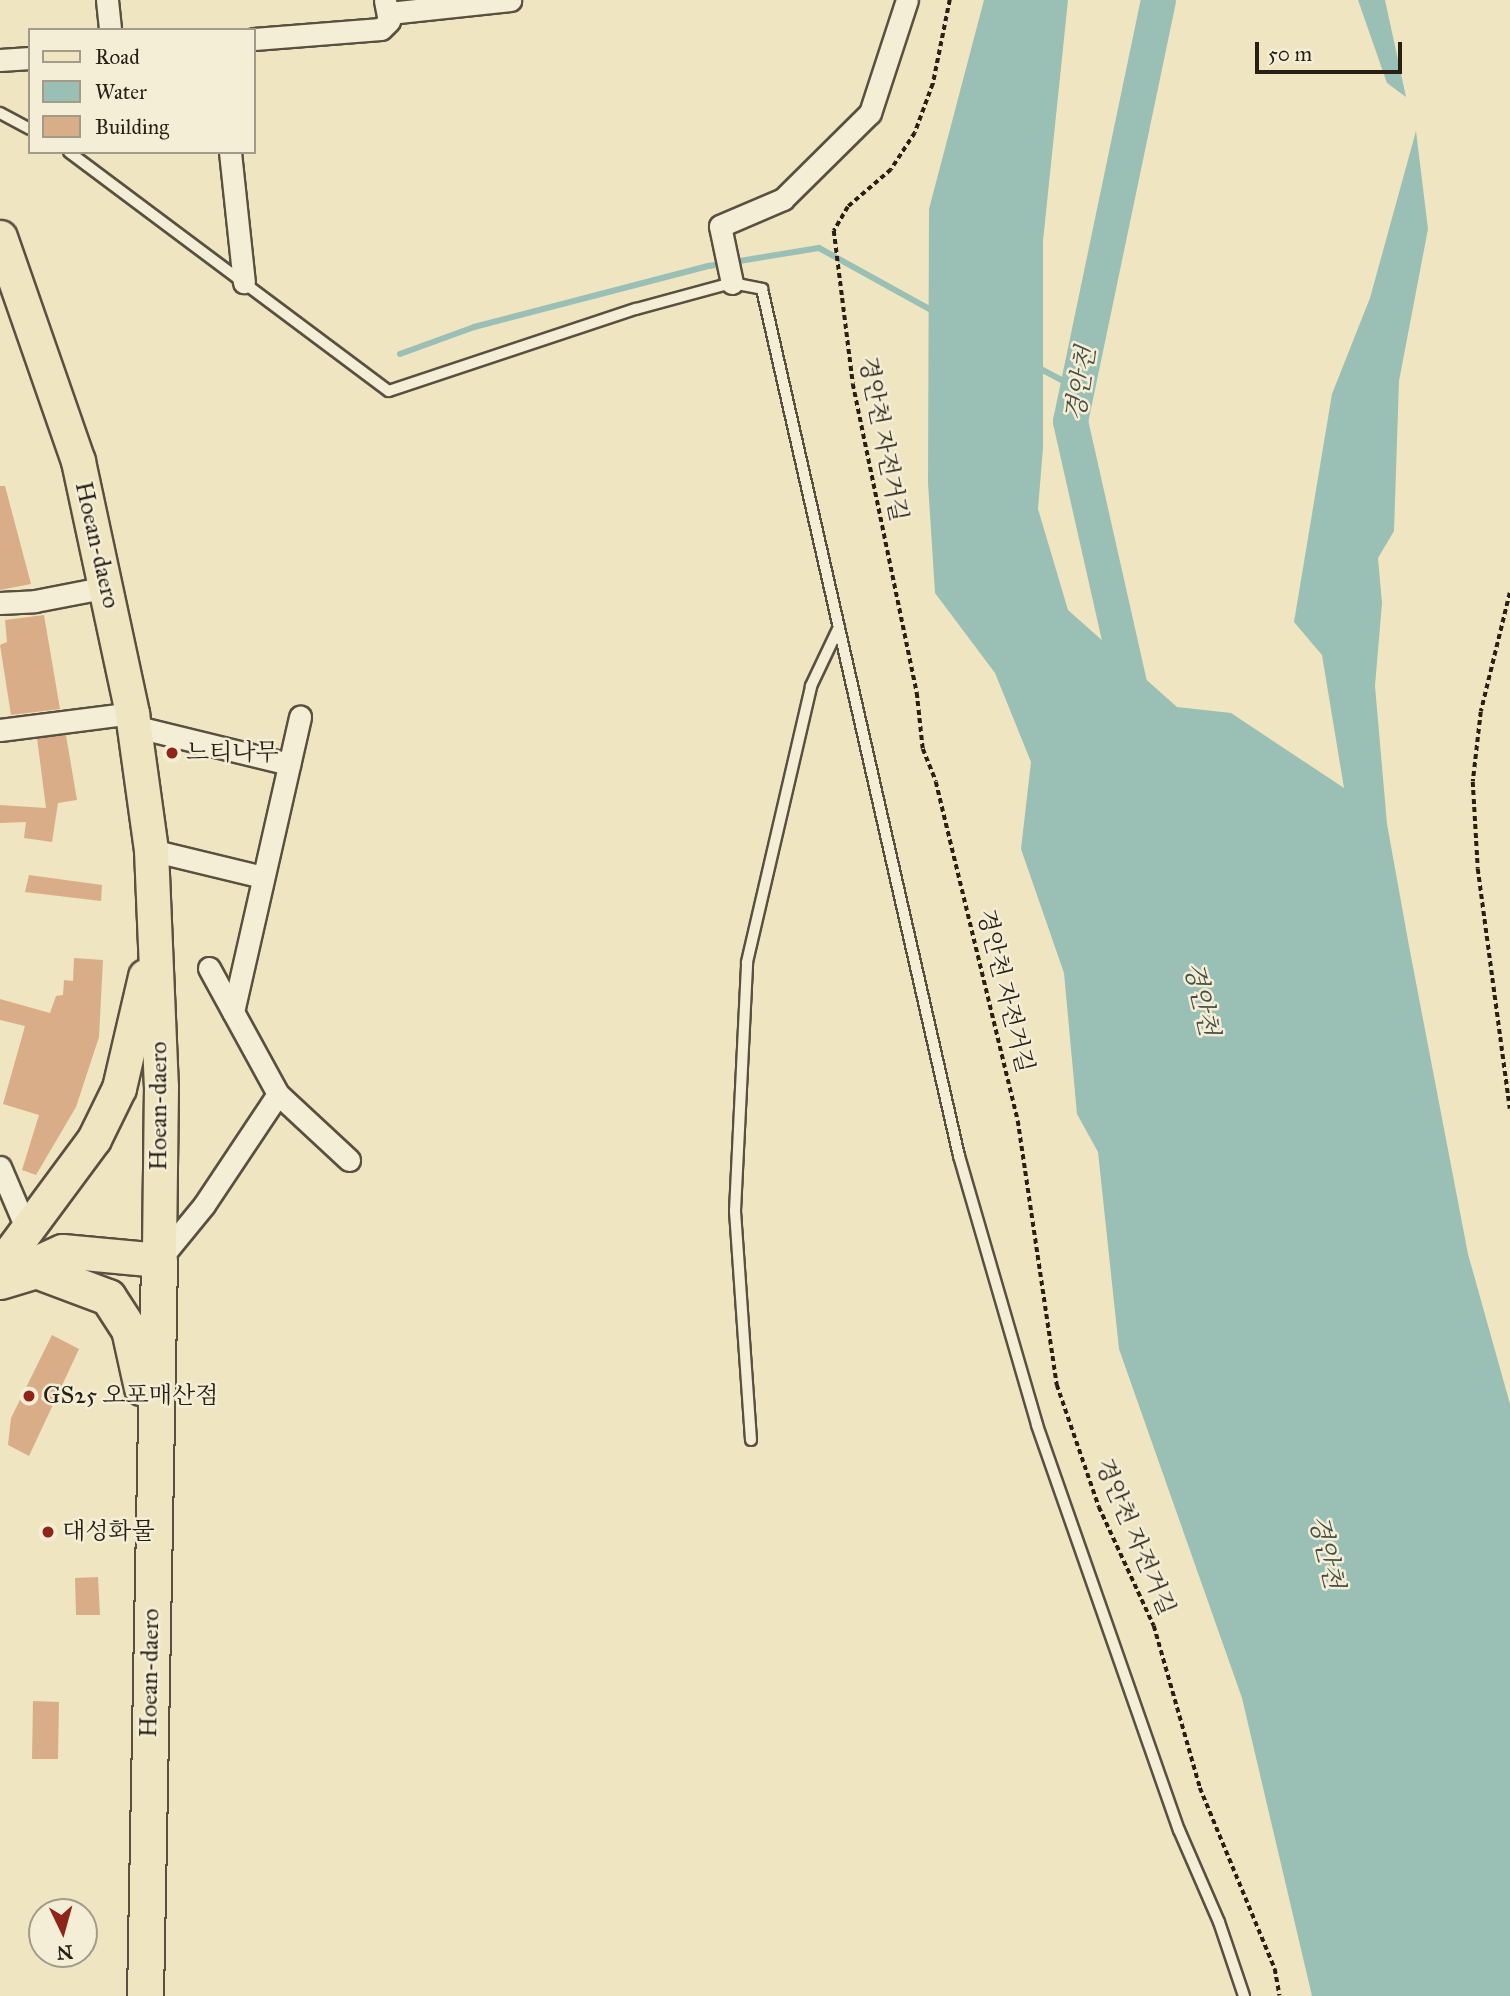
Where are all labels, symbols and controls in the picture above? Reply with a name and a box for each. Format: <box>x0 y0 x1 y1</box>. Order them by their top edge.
legend <box>28 28 256 154</box>
scale bar <box>1258 28 1405 72</box>
text: 50 m <box>1268 41 1312 67</box>
text: Road <box>95 44 140 70</box>
text: Water <box>95 79 147 105</box>
text: Building <box>95 114 169 140</box>
water label: 경안천 <box>1060 344 1102 424</box>
street label: 경안천 자전거길 <box>853 354 913 524</box>
street label: Hoean-daero <box>68 479 126 611</box>
place label: 느티나무 <box>186 739 279 767</box>
marker: 느티나무 <box>164 745 180 761</box>
street label: 경안천 자전거길 <box>971 906 1039 1076</box>
water label: 경안천 <box>1177 959 1225 1039</box>
street label: Hoean-daero <box>145 1041 173 1171</box>
place label: GS25 오포매산점 <box>43 1382 218 1410</box>
marker: GS25 오포매산점 <box>21 1388 37 1404</box>
street label: 경안천 자전거길 <box>1089 1454 1181 1620</box>
water label: 경안천 <box>1302 1512 1350 1592</box>
place label: 대성화물 <box>62 1518 155 1546</box>
marker: 대성화물 <box>40 1524 56 1540</box>
street label: Hoean-daero <box>134 1608 166 1738</box>
north arrow <box>28 1898 98 1968</box>
text: N <box>56 1940 74 1965</box>

